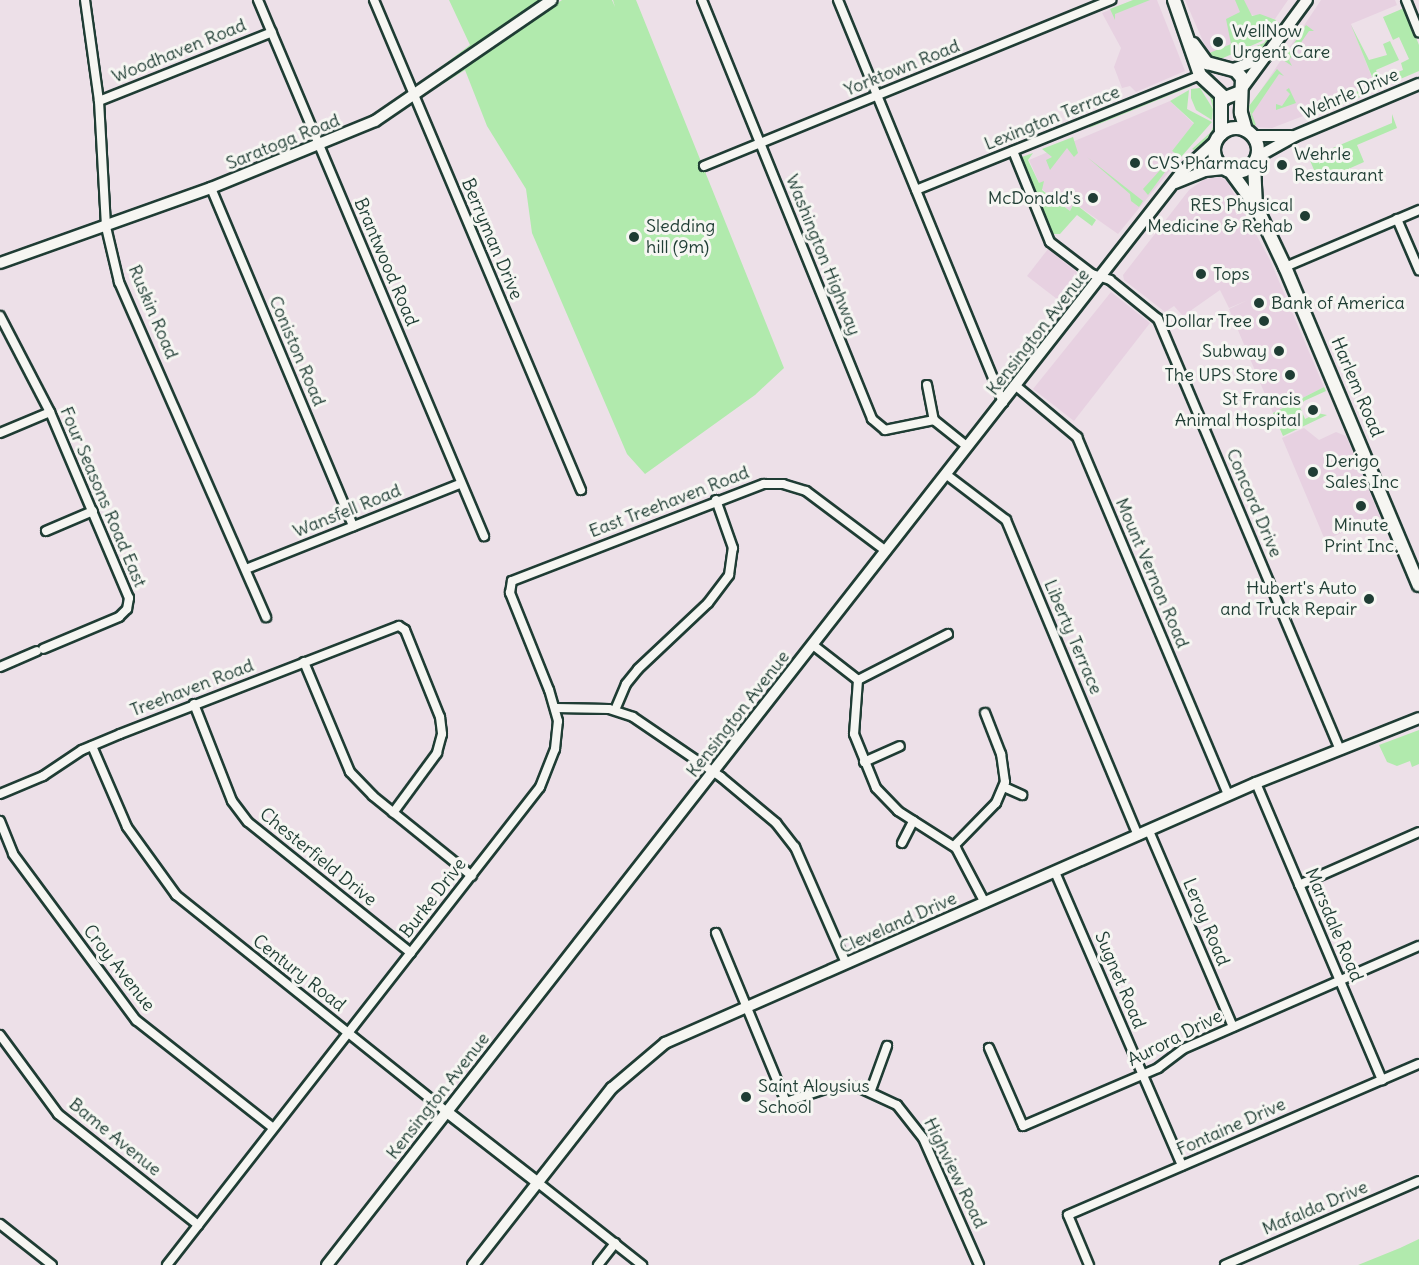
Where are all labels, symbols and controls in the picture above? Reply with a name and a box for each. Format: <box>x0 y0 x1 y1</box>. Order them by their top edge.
street label: Woodhaven Road <box>109 14 249 88</box>
place label: WellNow Urgent Care <box>1232 21 1330 63</box>
marker: WellNow Urgent Care <box>1209 33 1227 51</box>
street label: Yorktown Road <box>841 35 963 101</box>
street label: Wehrle Drive <box>1298 64 1402 124</box>
street label: Lexington Terrace <box>981 81 1123 155</box>
street label: Saratoga Road <box>223 109 343 175</box>
place label: Wehrle Restaurant <box>1294 144 1383 186</box>
place label: CVS Pharmacy <box>1147 152 1269 174</box>
marker: CVS Pharmacy <box>1128 156 1142 170</box>
marker: Wehrle Restaurant <box>1275 158 1289 172</box>
street label: Washington Highway <box>781 171 865 339</box>
street label: Berryman Drive <box>457 175 527 303</box>
place label: McDonald's <box>988 187 1081 209</box>
marker: McDonald's <box>1086 191 1100 205</box>
street label: Brantwood Road <box>349 195 423 329</box>
place label: RES Physical Medicine & Rehab <box>1147 195 1293 238</box>
marker: RES Physical Medicine & Rehab <box>1298 209 1312 223</box>
place label: Sledding hill (9m) <box>646 216 715 258</box>
marker: Sledding hill (9m) <box>627 230 641 244</box>
street label: Ruskin Road <box>123 262 183 362</box>
place label: Tops <box>1213 263 1250 285</box>
street label: Kensington Avenue <box>982 264 1094 400</box>
marker: Tops <box>1194 267 1208 281</box>
place label: Bank of America <box>1271 292 1405 314</box>
street label: Coniston Road <box>264 293 330 409</box>
marker: Bank of America <box>1252 296 1266 310</box>
place label: Dollar Tree <box>1165 310 1252 332</box>
marker: Dollar Tree <box>1257 314 1271 328</box>
street label: Harlem Road <box>1326 334 1388 440</box>
place label: Subway <box>1202 340 1267 362</box>
marker: Subway <box>1272 344 1286 358</box>
place label: The UPS Store <box>1164 364 1278 386</box>
marker: The UPS Store <box>1283 368 1297 382</box>
place label: St Francis Animal Hospital <box>1175 389 1301 432</box>
street label: Four Seasons Road East <box>55 403 151 591</box>
marker: St Francis Animal Hospital <box>1306 403 1320 417</box>
street label: Concord Drive <box>1221 445 1287 561</box>
place label: Derigo Sales Inc <box>1325 451 1399 494</box>
street label: East Treehaven Road <box>586 462 752 542</box>
marker: Derigo Sales Inc <box>1306 465 1320 479</box>
street label: Wansfell Road <box>290 480 404 542</box>
street label: Mount Vernon Road <box>1111 495 1193 651</box>
marker: Minute Print Inc. <box>1354 499 1368 513</box>
place label: Minute Print Inc. <box>1324 515 1398 558</box>
street label: Liberty Terrace <box>1039 576 1107 698</box>
place label: Hubert's Auto and Truck Repair <box>1220 578 1357 620</box>
marker: Hubert's Auto and Truck Repair <box>1362 592 1376 606</box>
street label: Kensington Avenue <box>682 646 794 782</box>
street label: Treehaven Road <box>127 655 257 721</box>
street label: Chesterfield Drive <box>255 803 381 911</box>
street label: Burke Drive <box>395 854 471 942</box>
street label: Marsdale Road <box>1300 865 1368 985</box>
street label: Leroy Road <box>1178 875 1234 969</box>
street label: Cleveland Drive <box>836 887 960 959</box>
street label: Croy Avenue <box>79 920 159 1016</box>
street label: Sugnet Road <box>1090 928 1150 1032</box>
street label: Century Road <box>248 930 350 1016</box>
street label: Aurora Drive <box>1124 1005 1226 1071</box>
street label: Kensington Avenue <box>382 1028 494 1164</box>
place label: Saint Aloysius School <box>758 1076 870 1118</box>
marker: Saint Aloysius School <box>739 1090 753 1104</box>
street label: Bame Avenue <box>65 1093 165 1181</box>
street label: Fontaine Drive <box>1173 1093 1289 1161</box>
street label: Highview Road <box>919 1114 991 1232</box>
street label: Mafalda Drive <box>1259 1176 1371 1240</box>

